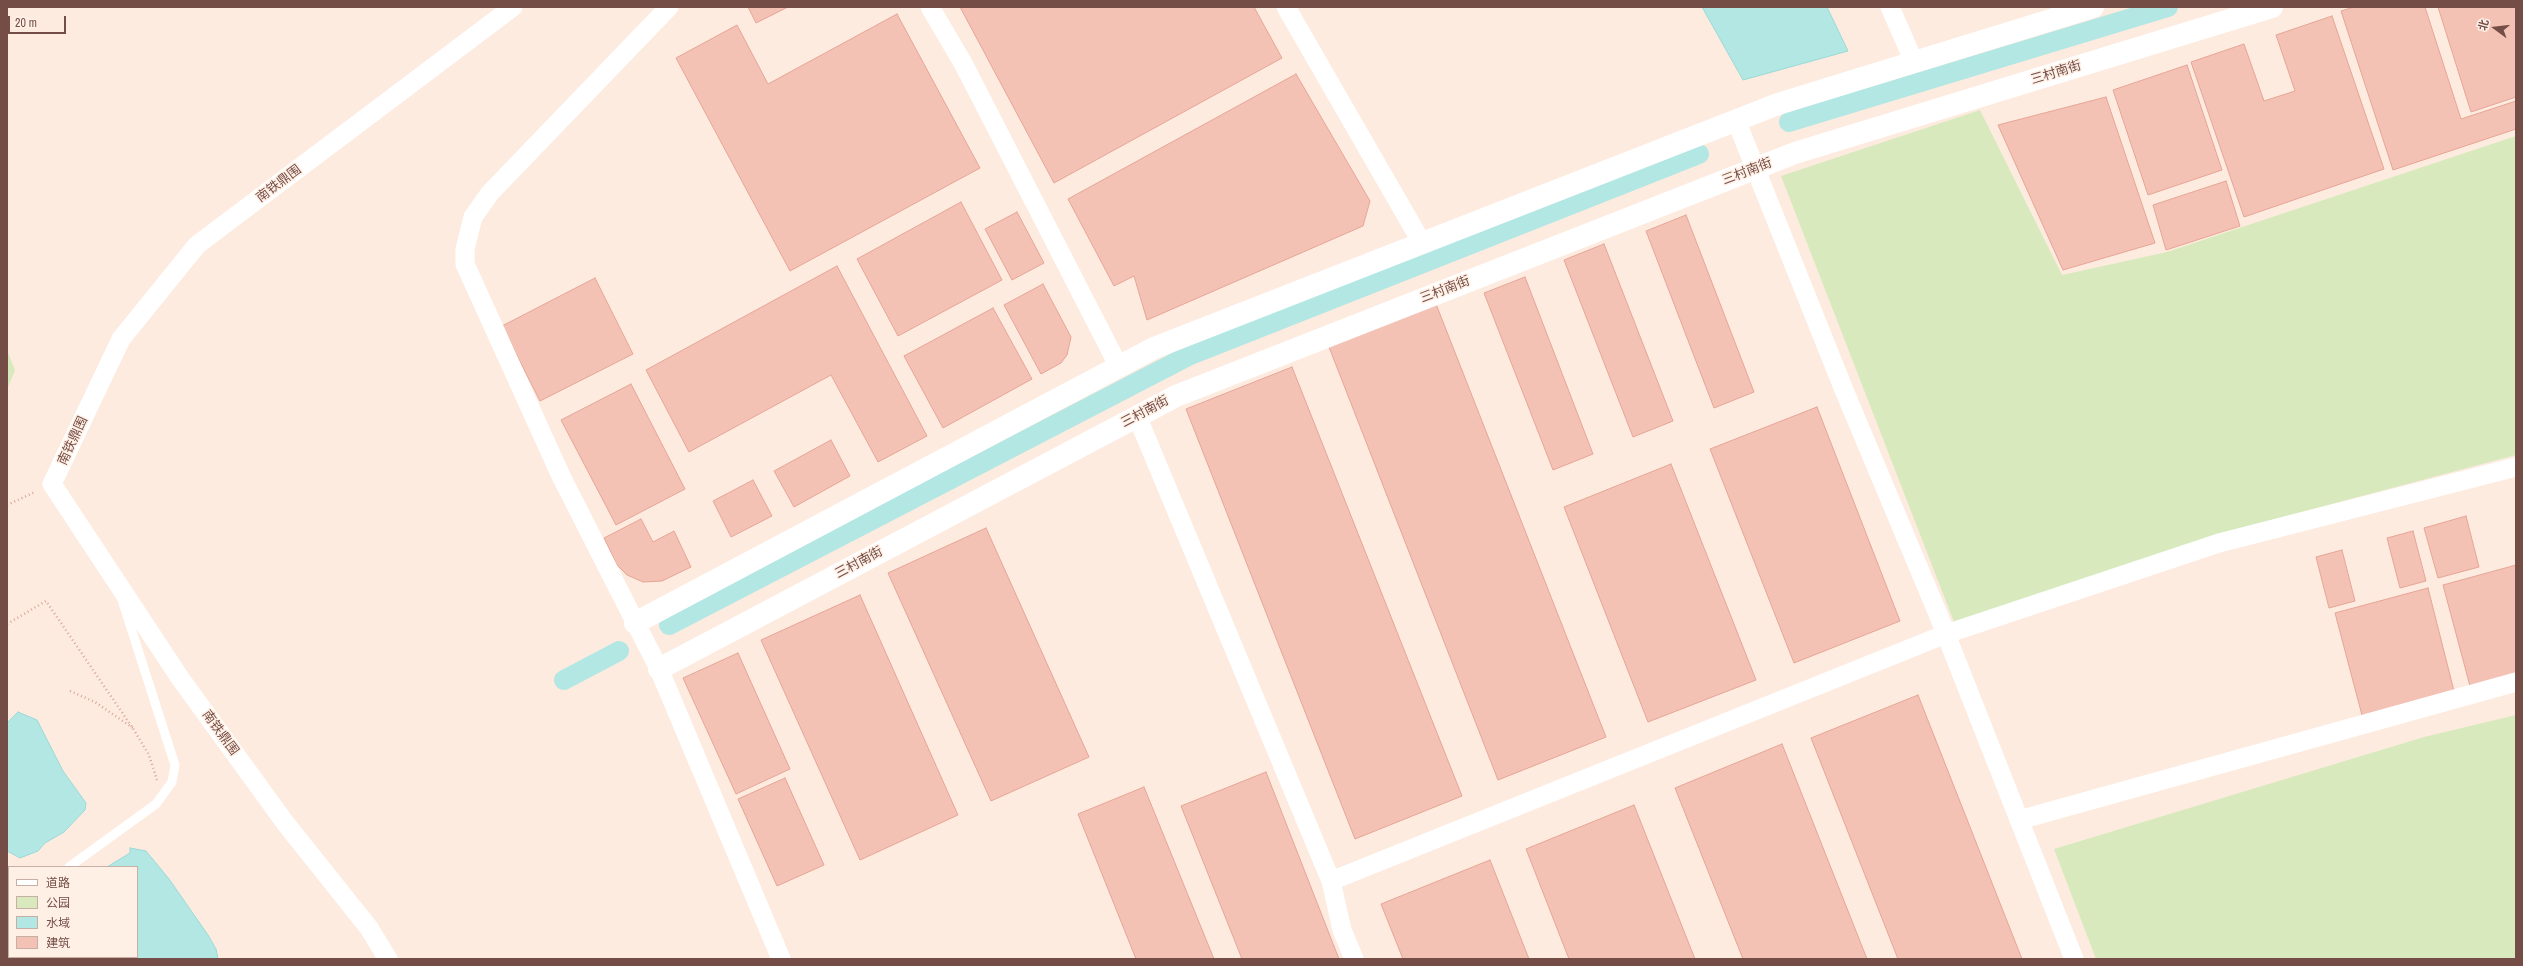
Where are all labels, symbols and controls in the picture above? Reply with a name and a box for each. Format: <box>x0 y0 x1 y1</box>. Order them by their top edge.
scale bar <box>10 8 68 34</box>
north arrow <box>2475 8 2515 48</box>
text: 20 m <box>15 15 37 31</box>
text: 北 <box>2475 18 2492 32</box>
street label: 三村南街 <box>2029 58 2083 88</box>
street label: 三村南街 <box>1720 155 1774 189</box>
street label: 南铁鼎围 <box>254 162 304 206</box>
street label: 三村南街 <box>1418 273 1472 307</box>
street label: 三村南街 <box>1118 393 1172 431</box>
street label: 南铁鼎围 <box>55 414 91 468</box>
street label: 三村南街 <box>832 544 886 582</box>
street label: 南铁鼎围 <box>198 707 242 759</box>
legend <box>8 866 138 958</box>
text: 道路 <box>46 875 70 891</box>
text: 公园 <box>46 895 70 911</box>
text: 水域 <box>46 915 70 931</box>
text: 建筑 <box>46 935 70 951</box>

